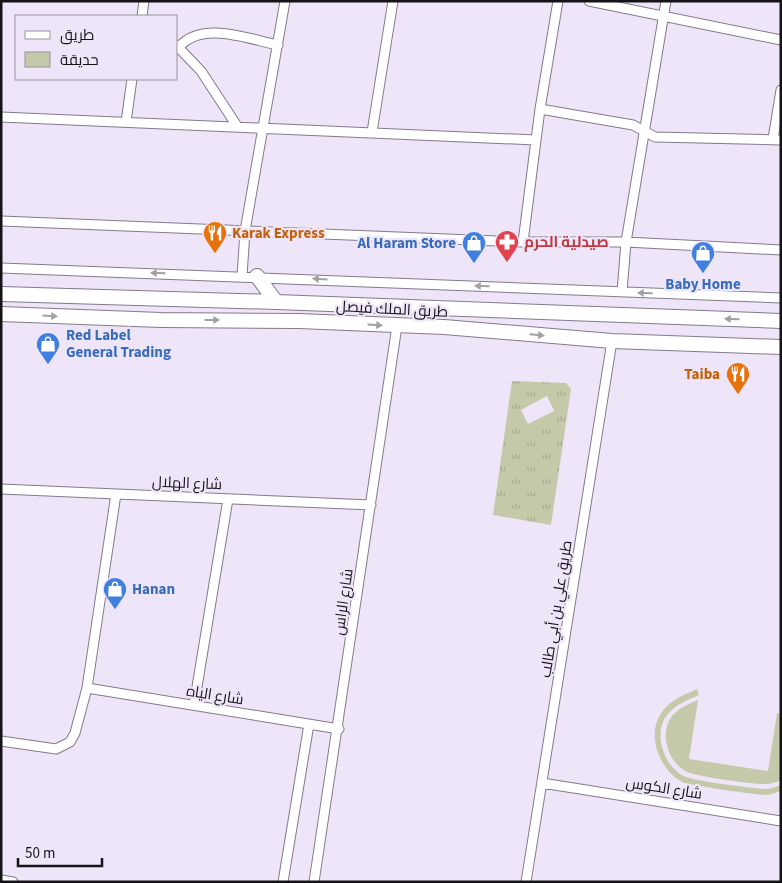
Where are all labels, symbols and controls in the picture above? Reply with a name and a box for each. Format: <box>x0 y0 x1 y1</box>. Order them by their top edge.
legend <box>15 15 178 80</box>
text: طريق <box>60 25 94 46</box>
text: حديقة <box>60 50 99 71</box>
restaurant icon: Karak Express <box>202 220 228 254</box>
place label: Karak Express <box>232 223 325 244</box>
pharmacy icon: صيدلية الحرم <box>494 229 520 263</box>
shop icon: Al Haram Store <box>461 230 487 264</box>
place label: صيدلية الحرم <box>524 232 609 253</box>
place label: Al Haram Store <box>356 233 456 254</box>
shop icon: Baby Home <box>690 240 716 274</box>
one-way arrow <box>149 268 165 276</box>
place label: Baby Home <box>665 274 741 295</box>
one-way arrow <box>312 275 328 283</box>
one-way arrow <box>474 282 490 290</box>
one-way arrow <box>636 289 652 297</box>
street label: طريق الملك فيصل <box>335 296 449 323</box>
one-way arrow <box>42 313 58 321</box>
one-way arrow <box>724 315 740 323</box>
one-way arrow <box>205 317 221 325</box>
one-way arrow <box>367 321 383 329</box>
place label: Red Label General Trading <box>66 325 171 363</box>
shop icon: Red Label General Trading <box>35 331 61 365</box>
one-way arrow <box>529 331 545 339</box>
restaurant icon: Taiba <box>725 361 751 395</box>
place label: Taiba <box>684 364 720 385</box>
street label: شارع الهلال <box>152 472 222 495</box>
street label: طريق علي بن أبي طالب <box>535 539 579 679</box>
street label: شارع الراس <box>328 567 359 637</box>
shop icon: Hanan <box>102 576 128 610</box>
place label: Hanan <box>132 579 175 600</box>
street label: شارع الياه <box>185 681 245 710</box>
street label: شارع الكوس <box>624 772 704 805</box>
scale bar <box>18 836 101 868</box>
text: 50 m <box>25 843 55 864</box>

